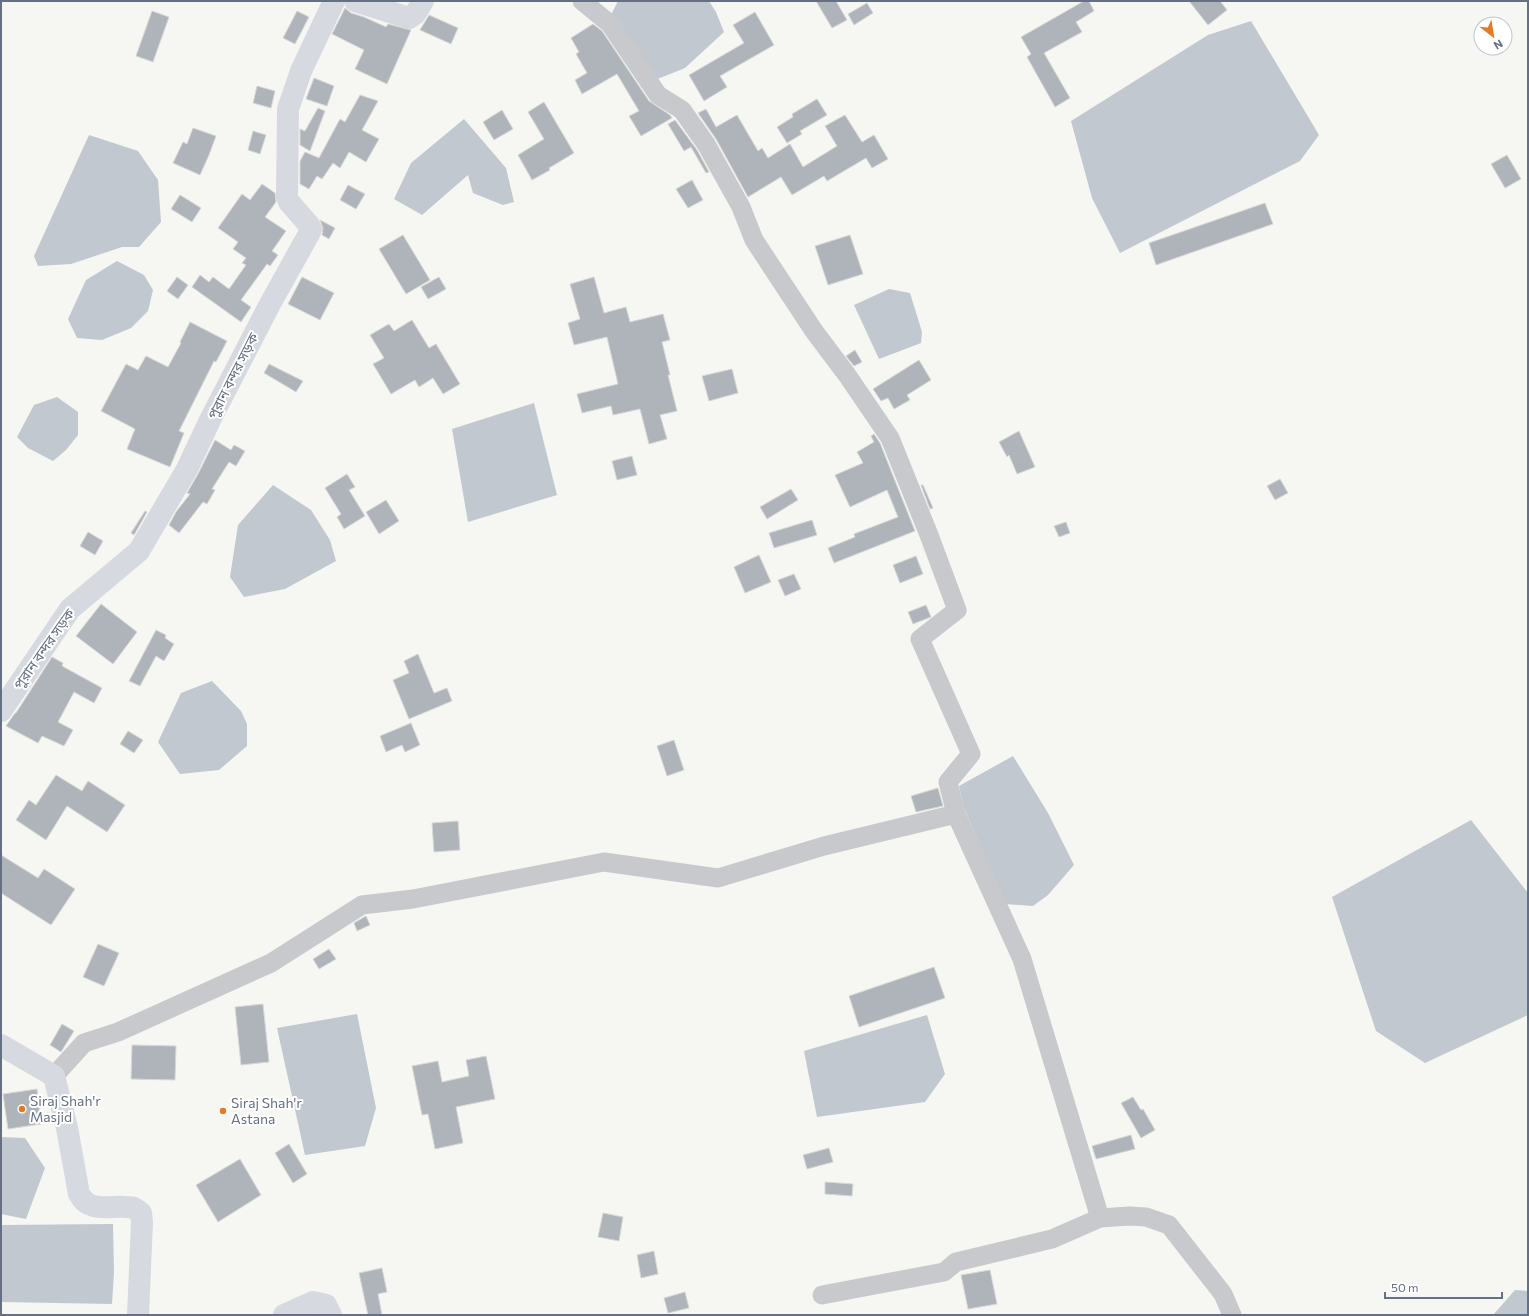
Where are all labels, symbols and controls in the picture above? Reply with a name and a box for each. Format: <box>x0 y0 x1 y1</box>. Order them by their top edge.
north arrow <box>1473 16 1513 56</box>
text: N <box>1492 37 1505 53</box>
street label: পুরান বন্দর সড়ক <box>204 329 263 422</box>
street label: পুরান বন্দর সড়ক <box>10 605 79 693</box>
place label: Siraj Shah'r Masjid <box>30 1092 101 1125</box>
place label: Siraj Shah'r Astana <box>231 1094 302 1127</box>
marker: Siraj Shah'r Masjid <box>17 1104 27 1114</box>
marker: Siraj Shah'r Astana <box>218 1106 228 1116</box>
scale bar <box>1385 1274 1502 1300</box>
text: 50 m <box>1391 1280 1419 1294</box>

